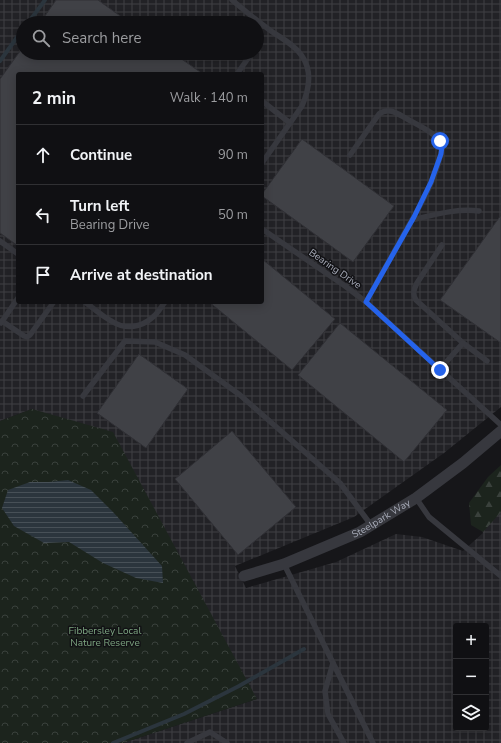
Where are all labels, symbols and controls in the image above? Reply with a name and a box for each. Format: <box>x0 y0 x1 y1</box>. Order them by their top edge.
search box <box>16 16 264 60</box>
icon: search <box>30 27 52 49</box>
text: Search here <box>62 28 142 48</box>
text: 2 min <box>32 87 76 110</box>
text: Walk · 140 m <box>170 89 248 107</box>
route start <box>431 132 449 150</box>
icon: ahead <box>32 144 54 166</box>
text: Continue <box>70 145 132 165</box>
text: 90 m <box>218 146 248 164</box>
text: Turn left <box>70 196 129 216</box>
icon: left <box>32 204 54 226</box>
text: 50 m <box>218 206 248 224</box>
text: Bearing Drive <box>70 216 149 234</box>
street label: Bearing Drive <box>306 246 364 292</box>
icon: arrive <box>32 264 54 286</box>
text: Arrive at destination <box>70 265 213 285</box>
route end <box>431 361 449 379</box>
street label: Steelpark Way <box>350 495 414 542</box>
map controls <box>453 623 489 731</box>
button: + <box>453 623 489 659</box>
park label: Fibbersley Local Nature Reserve <box>69 624 141 650</box>
button: − <box>453 659 489 695</box>
button: layers <box>453 695 489 731</box>

